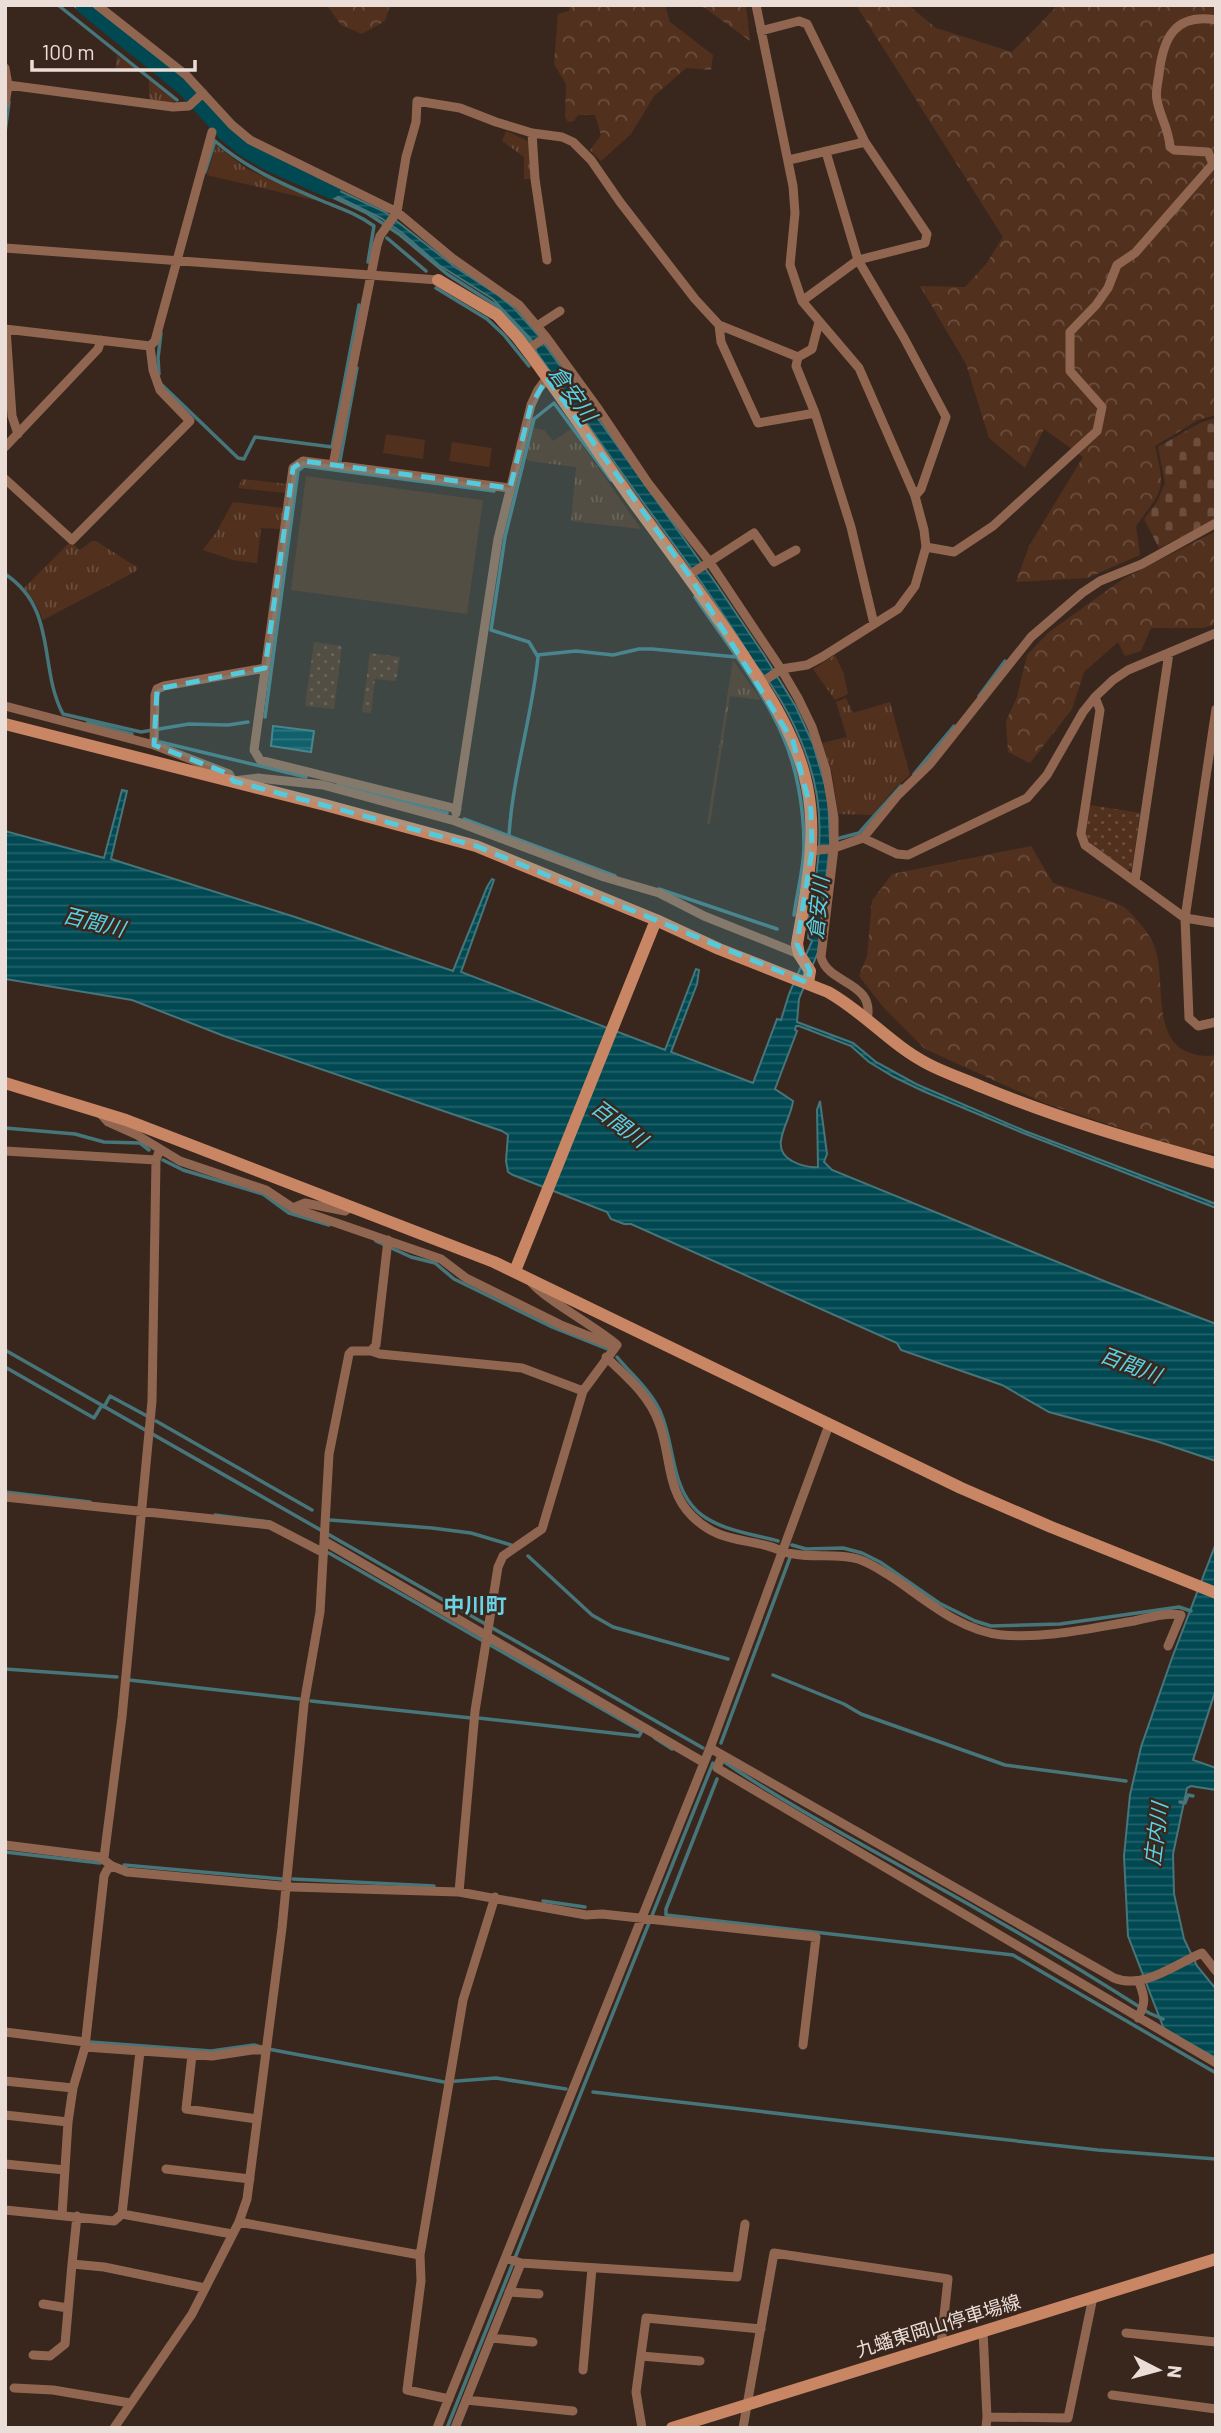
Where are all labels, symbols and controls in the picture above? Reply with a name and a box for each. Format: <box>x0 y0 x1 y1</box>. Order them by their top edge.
scale bar <box>32 28 194 72</box>
text: 100 m <box>42 39 95 64</box>
water label: 倉安川 <box>545 360 604 427</box>
water label: 倉安川 <box>801 873 833 941</box>
water label: 百間川 <box>60 901 130 941</box>
water label: 百間川 <box>587 1094 654 1153</box>
water label: 百間川 <box>1097 1341 1167 1388</box>
district label: 中川町 <box>444 1592 507 1617</box>
water label: 庄内川 <box>1139 1799 1171 1867</box>
street label: 九蟠東岡山停車場線 <box>853 2289 1023 2361</box>
north arrow <box>1123 2335 1193 2405</box>
text: N <box>1163 2364 1188 2379</box>

